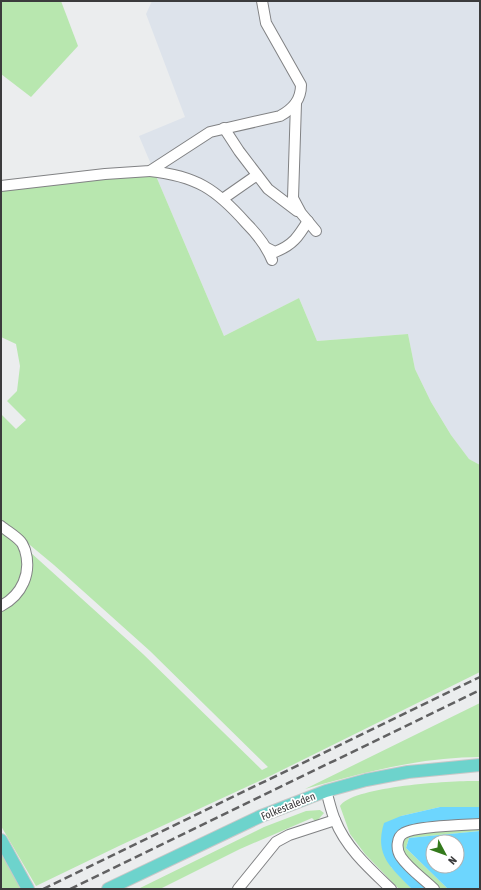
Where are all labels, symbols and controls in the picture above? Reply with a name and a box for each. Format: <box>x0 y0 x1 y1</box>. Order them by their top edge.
street label: Folkestaleden <box>259 790 317 822</box>
north arrow <box>425 834 465 874</box>
text: N <box>446 854 459 867</box>

